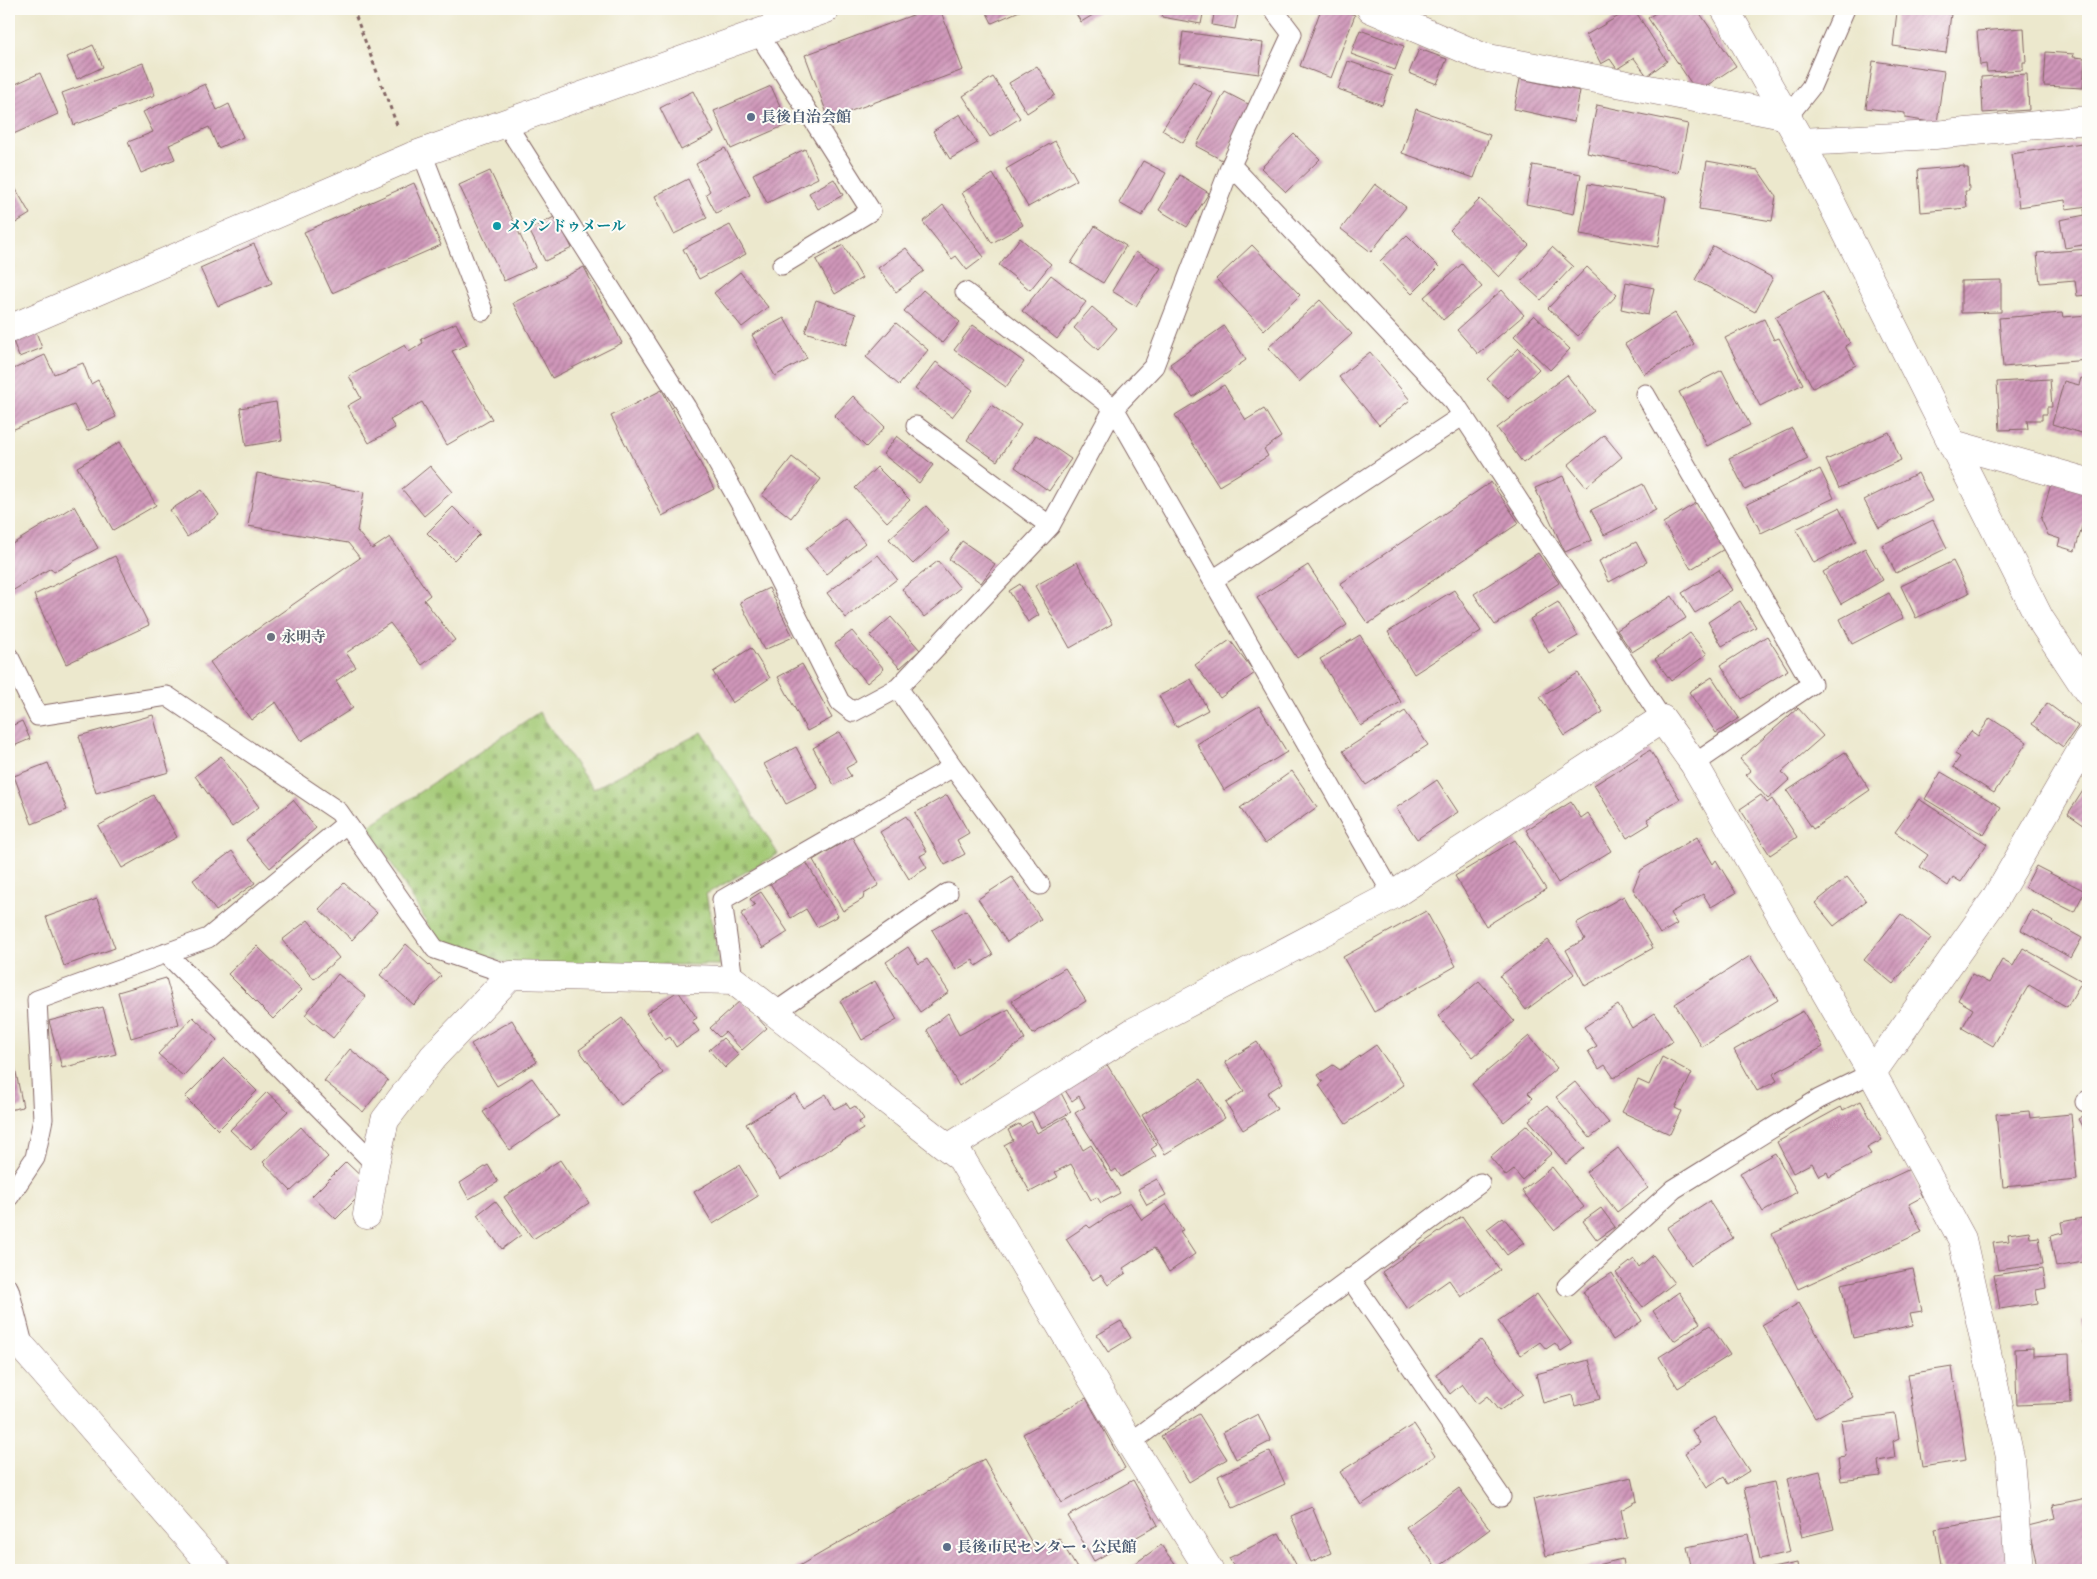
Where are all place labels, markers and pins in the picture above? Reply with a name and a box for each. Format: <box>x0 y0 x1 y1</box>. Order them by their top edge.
place label: 長後自治会館 <box>761 108 851 126</box>
marker: 長後自治会館 <box>745 111 757 123</box>
place label: メゾンドゥメール <box>507 217 626 235</box>
marker: メゾンドゥメール <box>491 220 503 232</box>
place label: 永明寺 <box>281 628 326 646</box>
marker: 永明寺 <box>265 631 277 643</box>
place label: 長後市民センター・公民館 <box>957 1538 1136 1556</box>
marker: 長後市民センター・公民館 <box>941 1541 953 1553</box>

